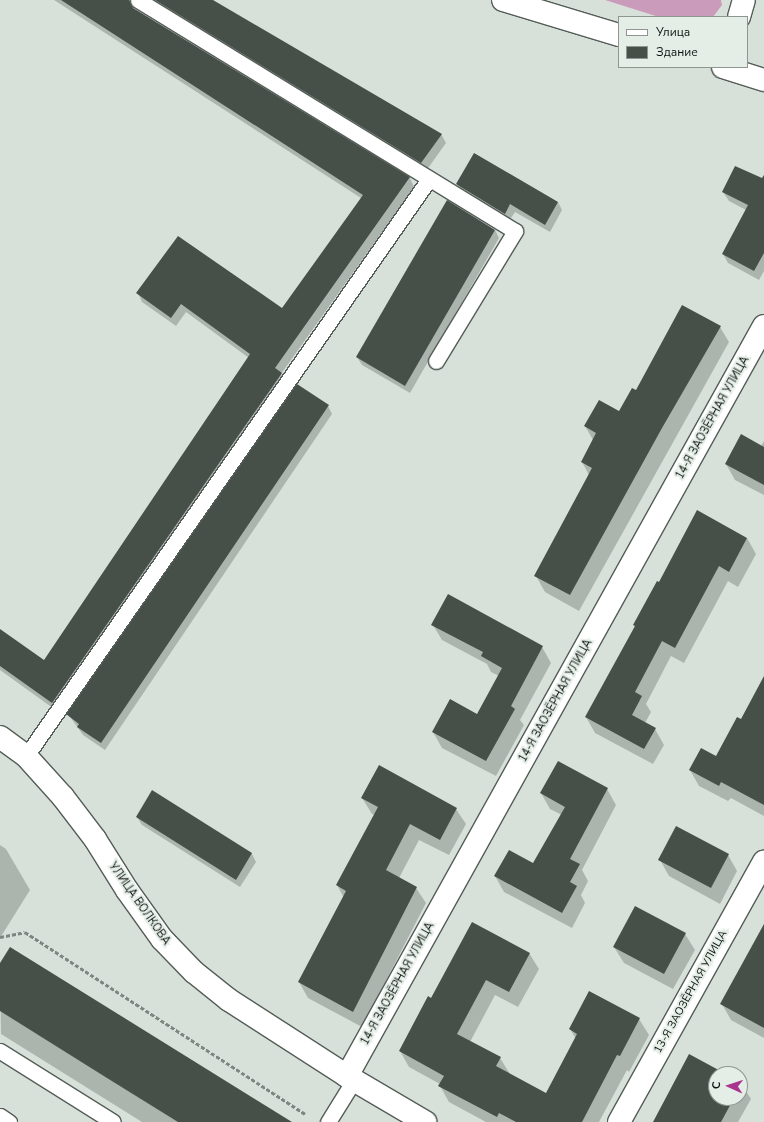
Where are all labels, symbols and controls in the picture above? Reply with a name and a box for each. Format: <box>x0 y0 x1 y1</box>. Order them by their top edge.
legend <box>618 16 748 68</box>
text: Улица <box>656 24 690 40</box>
text: Здание <box>656 44 698 60</box>
street label: 14-Я ЗАОЗЁРНАЯ УЛИЦА <box>674 354 752 482</box>
street label: 14-Я ЗАОЗЁРНАЯ УЛИЦА <box>517 637 595 765</box>
street label: УЛИЦА ВОЛКОВА <box>106 860 172 948</box>
street label: 14-Я ЗАОЗЁРНАЯ УЛИЦА <box>359 920 437 1048</box>
street label: 13-Я ЗАОЗЁРНАЯ УЛИЦА <box>652 928 730 1056</box>
north arrow <box>708 1066 748 1106</box>
text: С <box>709 1081 724 1090</box>

